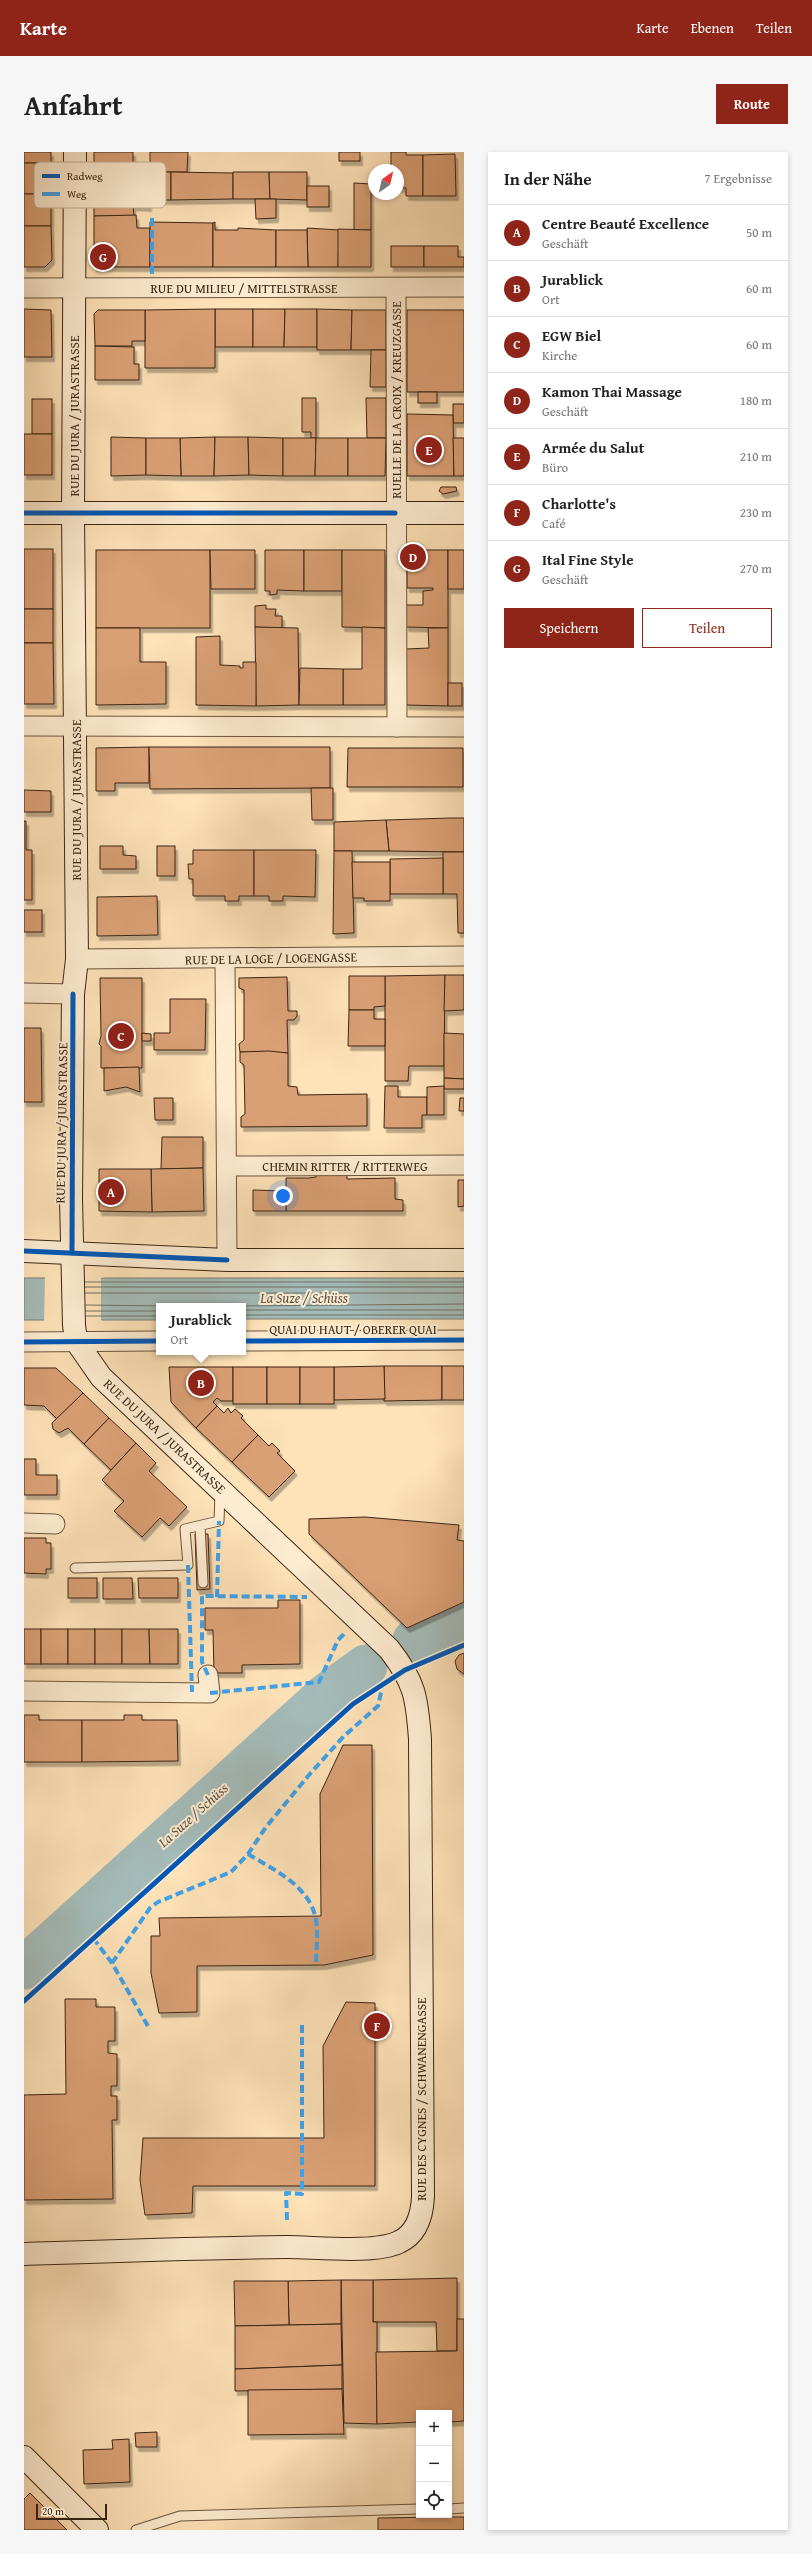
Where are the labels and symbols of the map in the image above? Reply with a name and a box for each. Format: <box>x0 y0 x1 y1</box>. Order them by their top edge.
legend <box>34 162 166 208</box>
north arrow <box>368 164 404 200</box>
text: Radweg <box>67 168 103 184</box>
text: Weg <box>67 186 87 202</box>
pin: G <box>90 242 116 272</box>
street label: RUE DU MILIEU / MITTELSTRASSE <box>150 279 338 298</box>
street label: RUELLE DE LA CROIX / KREUZGASSE <box>387 301 406 499</box>
street label: RUE DU JURA / JURASTRASSE <box>65 335 84 497</box>
pin: E <box>416 435 442 465</box>
pin: D <box>400 542 426 572</box>
street label: RUE DU JURA / JURASTRASSE <box>67 719 86 881</box>
street label: RUE DE LA LOGE / LOGENGASSE <box>185 947 358 969</box>
pin: C <box>108 1021 134 1051</box>
street label: RUE DU JURA / JURASTRASSE <box>51 1042 72 1204</box>
street label: CHEMIN RITTER / RITTERWEG <box>262 1157 428 1176</box>
pin: A <box>98 1177 124 1207</box>
your location <box>273 1186 293 1206</box>
water label: La Suze / Schüss <box>259 1288 348 1308</box>
street label: QUAI DU HAUT / OBERER QUAI <box>269 1320 437 1339</box>
pin: B <box>188 1368 214 1398</box>
street label: RUE DU JURA / JURASTRASSE <box>99 1375 230 1498</box>
water label: La Suze / Schüss <box>153 1778 232 1852</box>
street label: RUE DES CYGNES / SCHWANENGASSE <box>412 1997 431 2201</box>
pin: F <box>364 2011 390 2041</box>
scale bar <box>36 2502 107 2521</box>

